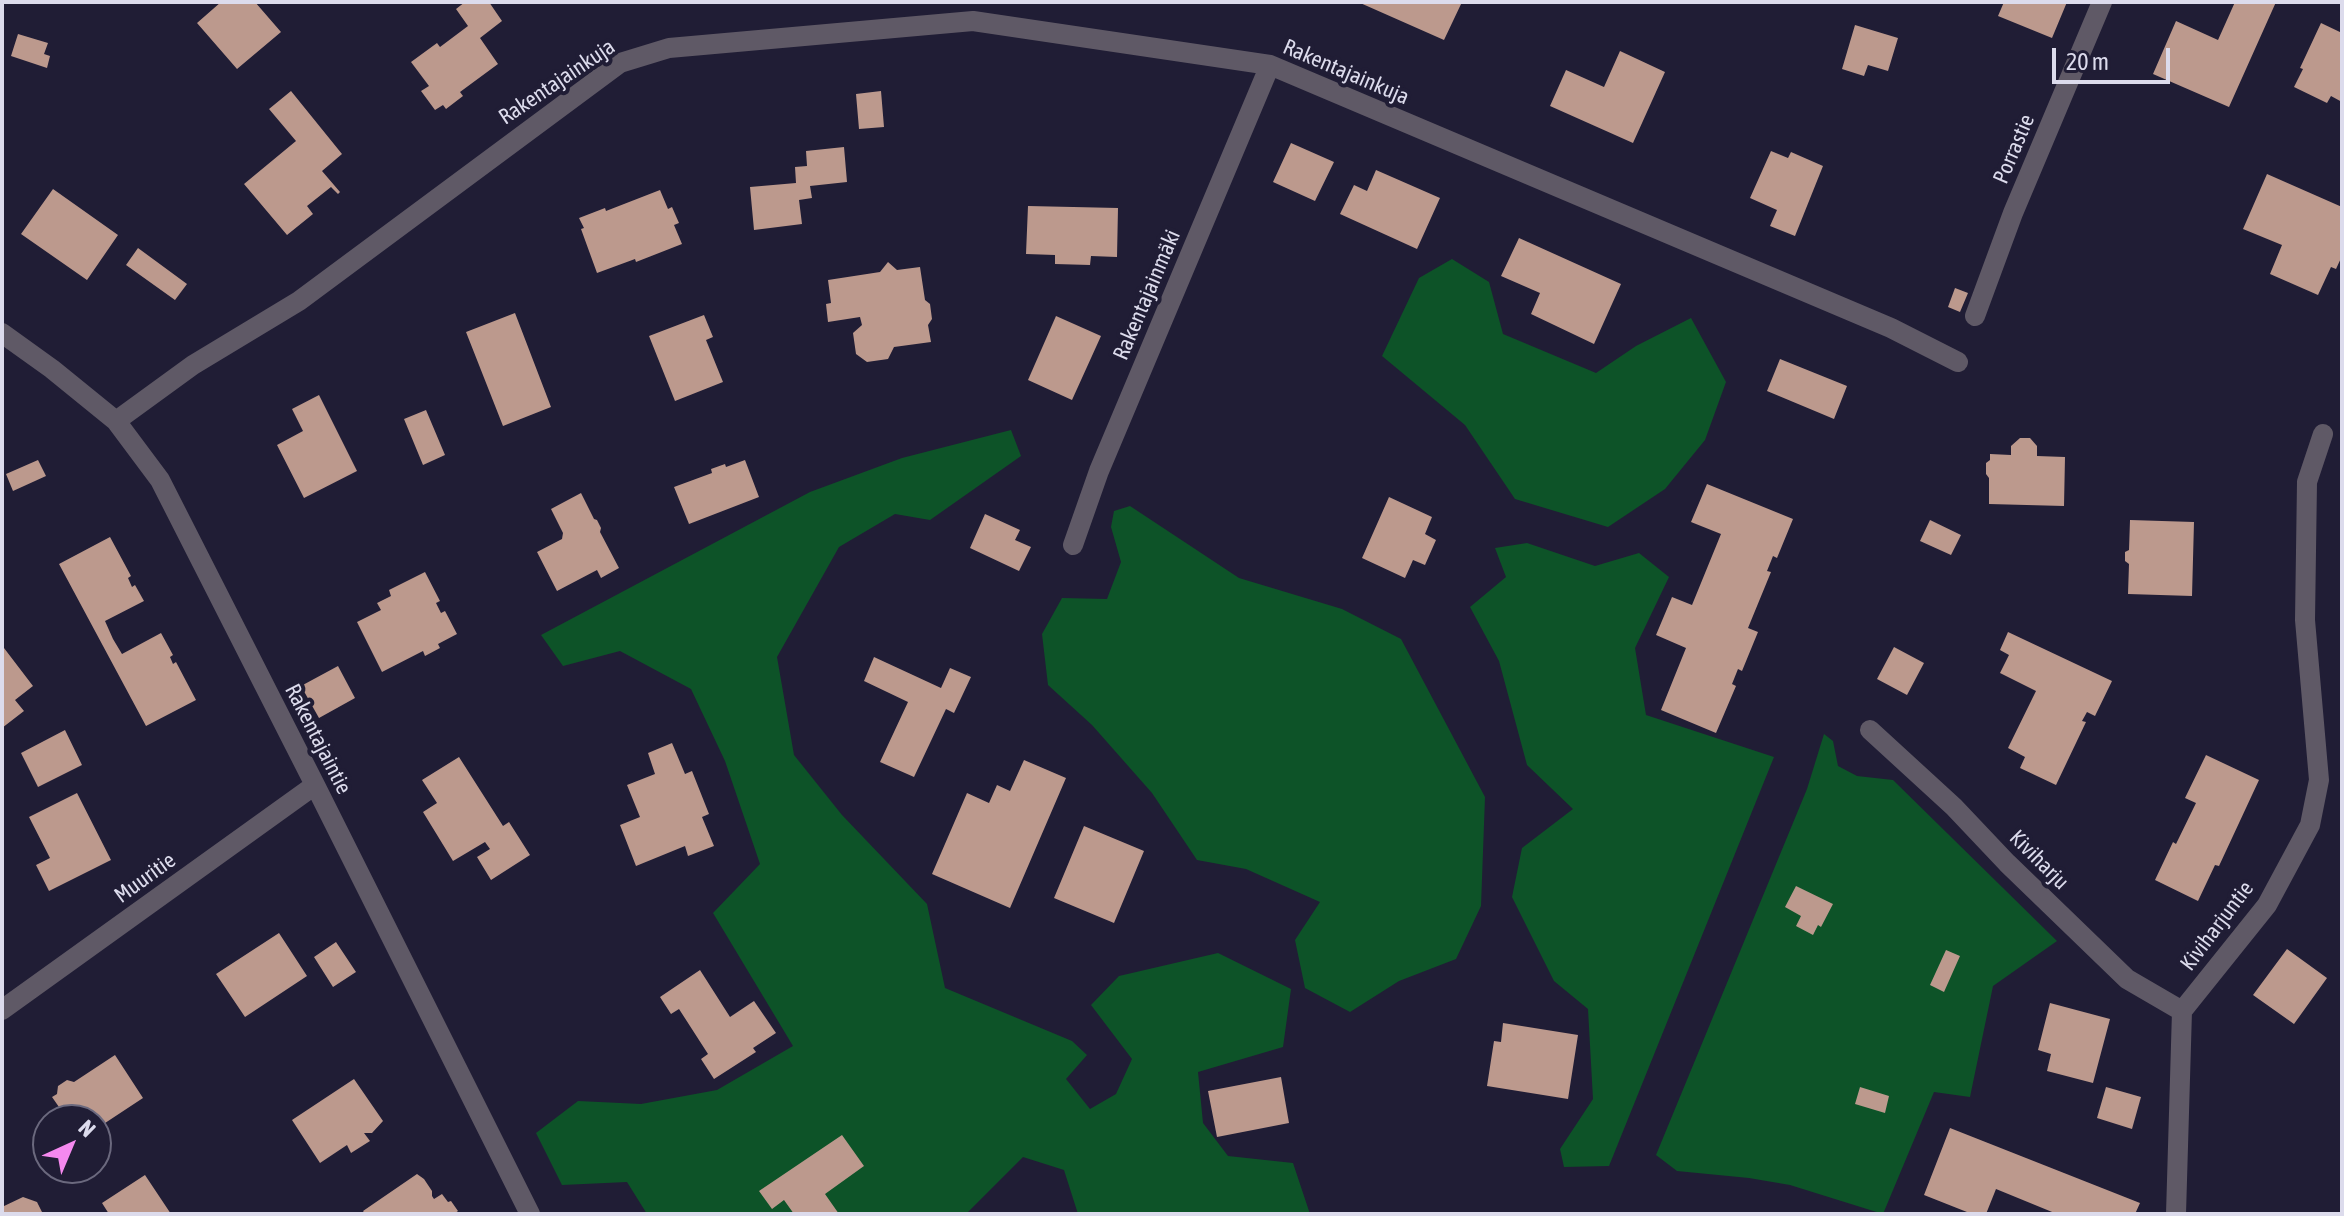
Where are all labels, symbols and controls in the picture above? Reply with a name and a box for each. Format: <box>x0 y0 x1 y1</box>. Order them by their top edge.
scale bar <box>2056 32 2174 82</box>
street label: Rakentajainkuja <box>494 34 620 130</box>
street label: Rakentajainkuja <box>1279 34 1413 110</box>
text: 20 m <box>2066 48 2109 75</box>
street label: Porrastie <box>1988 110 2040 188</box>
street label: Rakentajainmäki <box>1108 226 1186 364</box>
street label: Rakentajaintie <box>279 680 357 798</box>
street label: Kiviharju <box>2004 825 2074 895</box>
street label: Muuritie <box>109 847 181 909</box>
street label: Kiviharjuntie <box>2175 876 2259 976</box>
north arrow <box>32 1104 112 1184</box>
text: N <box>74 1114 101 1142</box>

